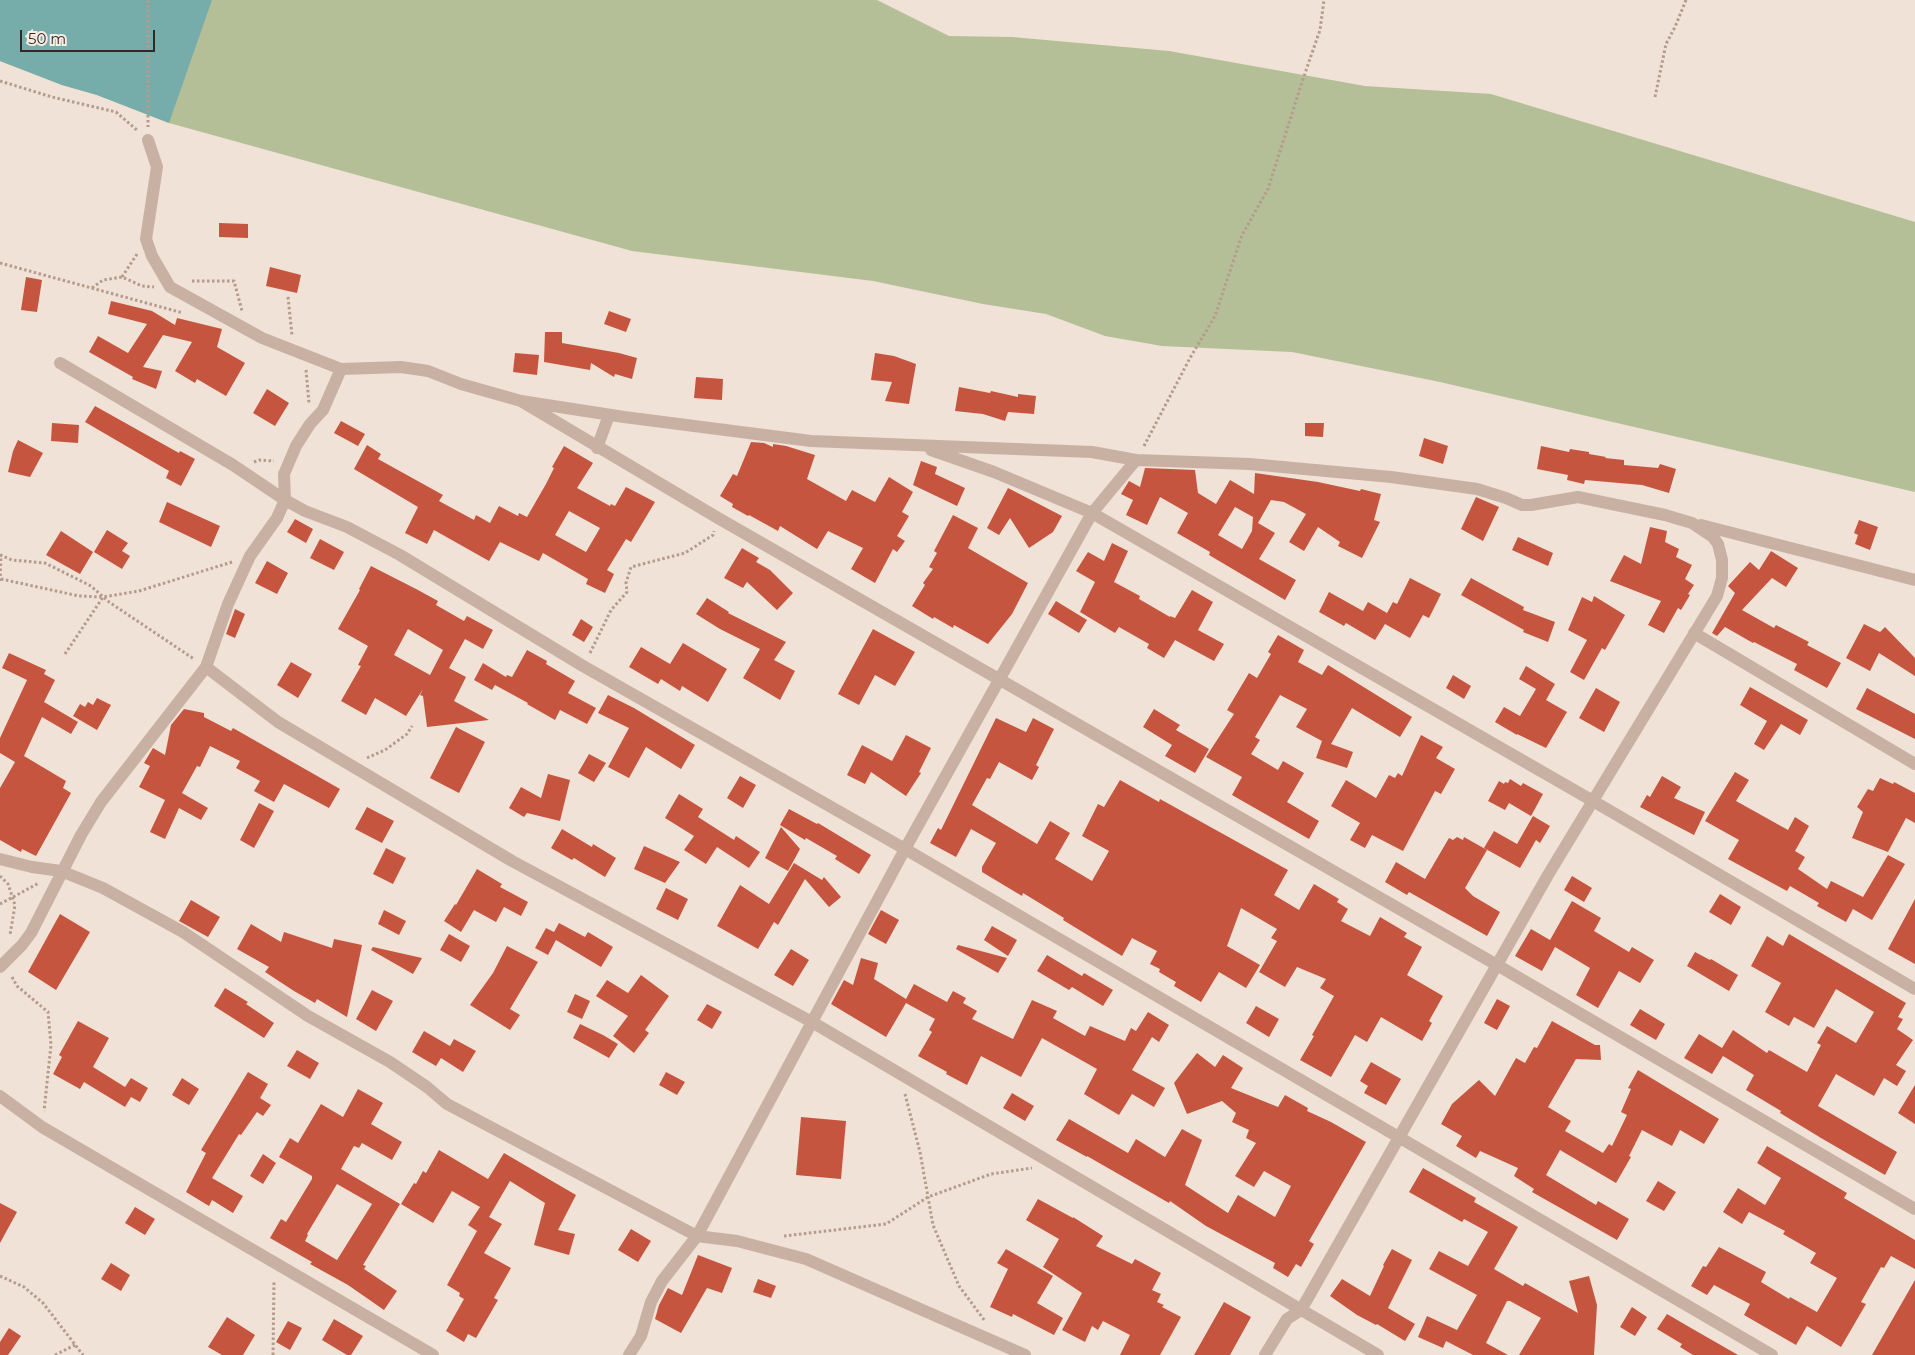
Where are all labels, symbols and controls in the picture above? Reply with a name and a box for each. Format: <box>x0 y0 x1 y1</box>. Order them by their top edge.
scale bar <box>22 20 158 52</box>
text: 50 m <box>28 29 66 48</box>

